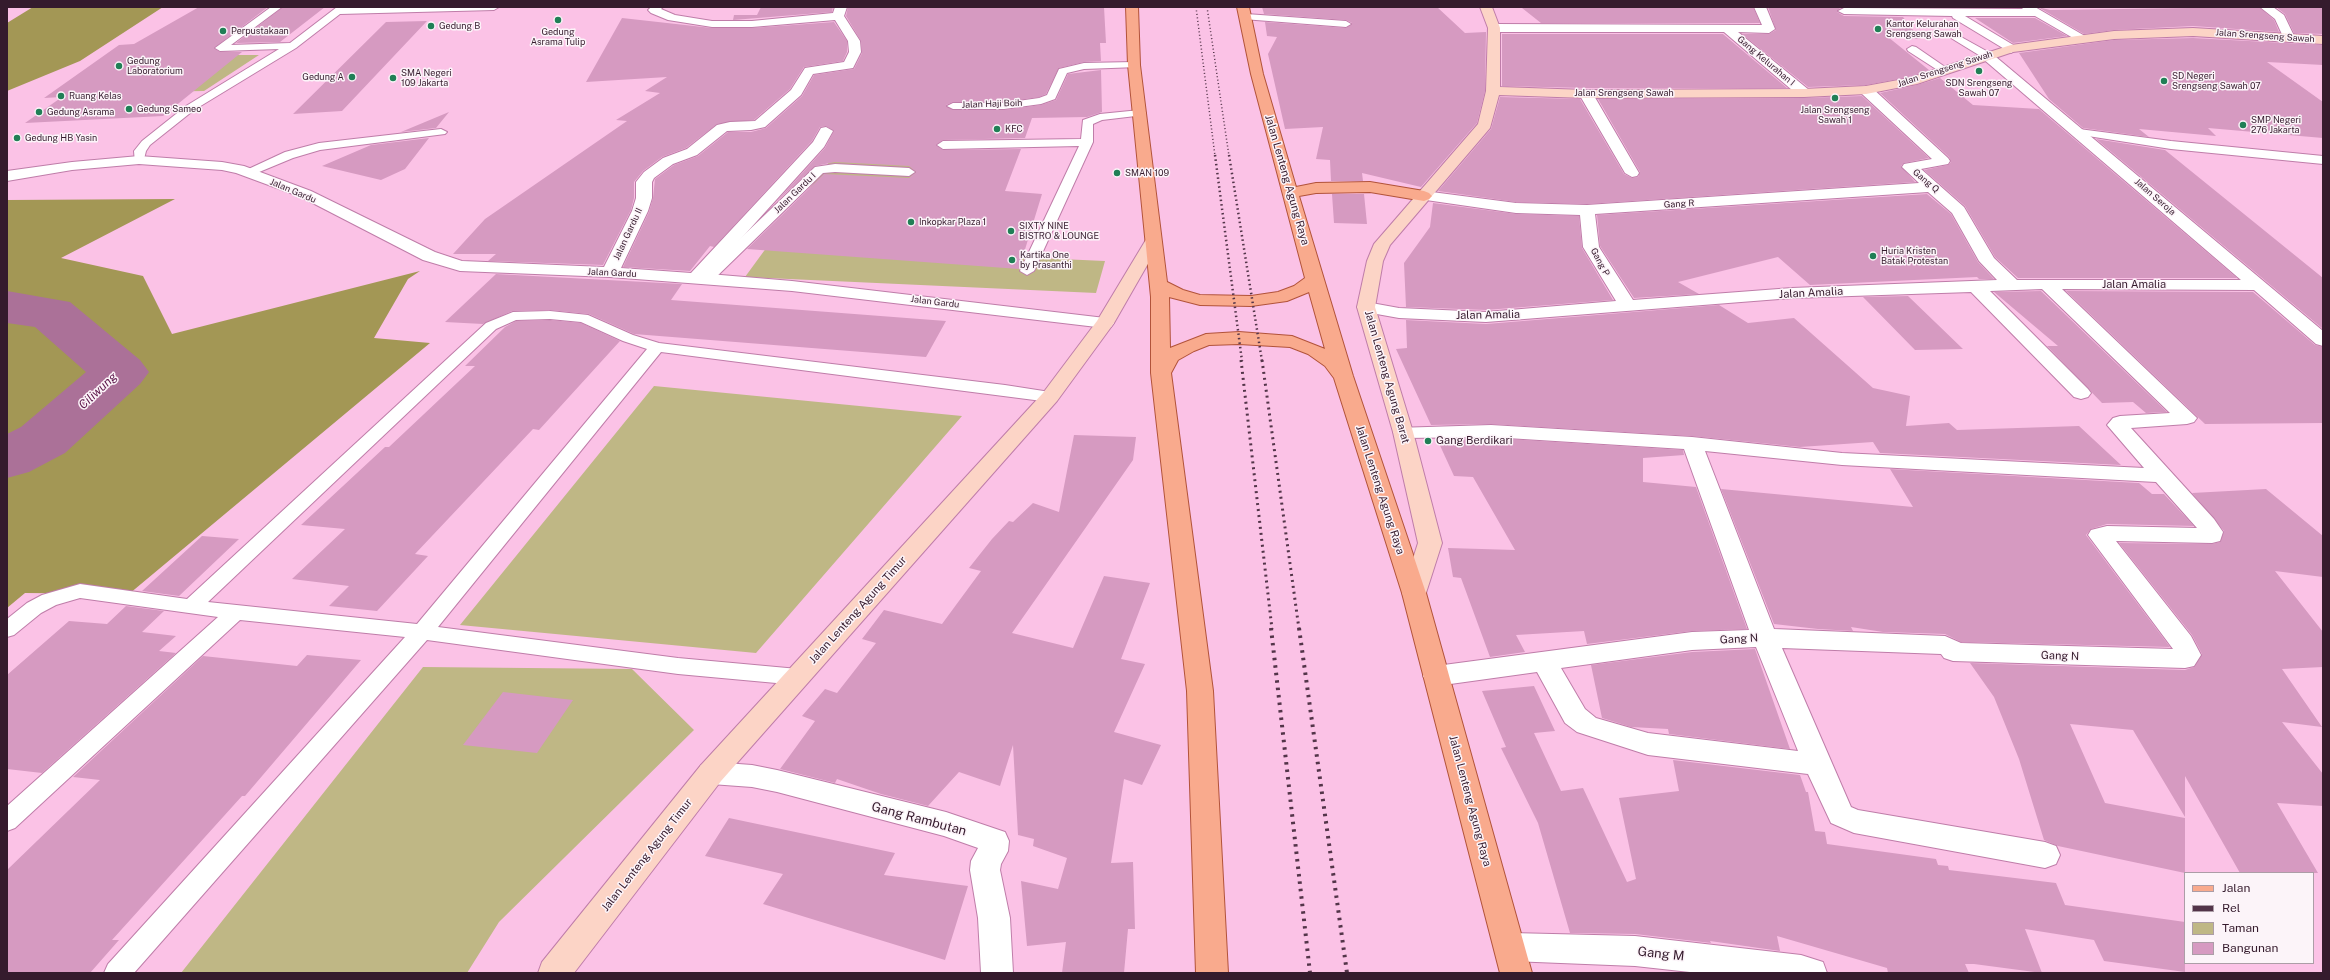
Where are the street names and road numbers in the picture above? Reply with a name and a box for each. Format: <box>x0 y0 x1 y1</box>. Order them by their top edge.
street label: Jalan Srengseng Sawah <box>2215 27 2315 45</box>
street label: Gang Kelurahan I <box>1735 34 1797 88</box>
street label: Jalan Srengseng Sawah <box>1896 49 1994 89</box>
street label: Jalan Srengseng Sawah <box>1574 88 1674 98</box>
street label: Jalan Haji Boih <box>961 98 1023 110</box>
street label: Jalan Lenteng Agung Raya <box>1262 113 1312 247</box>
street label: Gang Q <box>1911 167 1941 195</box>
street label: Jalan Gardu I <box>772 170 818 216</box>
street label: Jalan Gardu <box>268 176 318 206</box>
street label: Jalan Seroja <box>2132 176 2178 218</box>
street label: Gang R <box>1663 198 1695 210</box>
street label: Jalan Gardu II <box>611 206 645 262</box>
street label: Gang P <box>1588 246 1612 278</box>
street label: Jalan Gardu <box>587 266 637 280</box>
street label: Jalan Amalia <box>2102 278 2166 292</box>
street label: Jalan Amalia <box>1779 285 1843 301</box>
street label: Jalan Gardu <box>910 294 960 310</box>
street label: Jalan Amalia <box>1456 308 1520 322</box>
street label: Jalan Lenteng Agung Barat <box>1362 309 1412 445</box>
street label: Jalan Lenteng Agung Raya <box>1353 424 1407 556</box>
street label: Jalan Lenteng Agung Timur <box>806 554 910 666</box>
street label: Gang N <box>1720 631 1758 647</box>
street label: Gang N <box>2041 649 2079 663</box>
street label: Jalan Lenteng Agung Raya <box>1446 734 1494 868</box>
street label: Jalan Lenteng Agung Timur <box>599 796 695 914</box>
street label: Gang Rambutan <box>870 799 968 839</box>
street label: Gang M <box>1637 944 1685 964</box>

